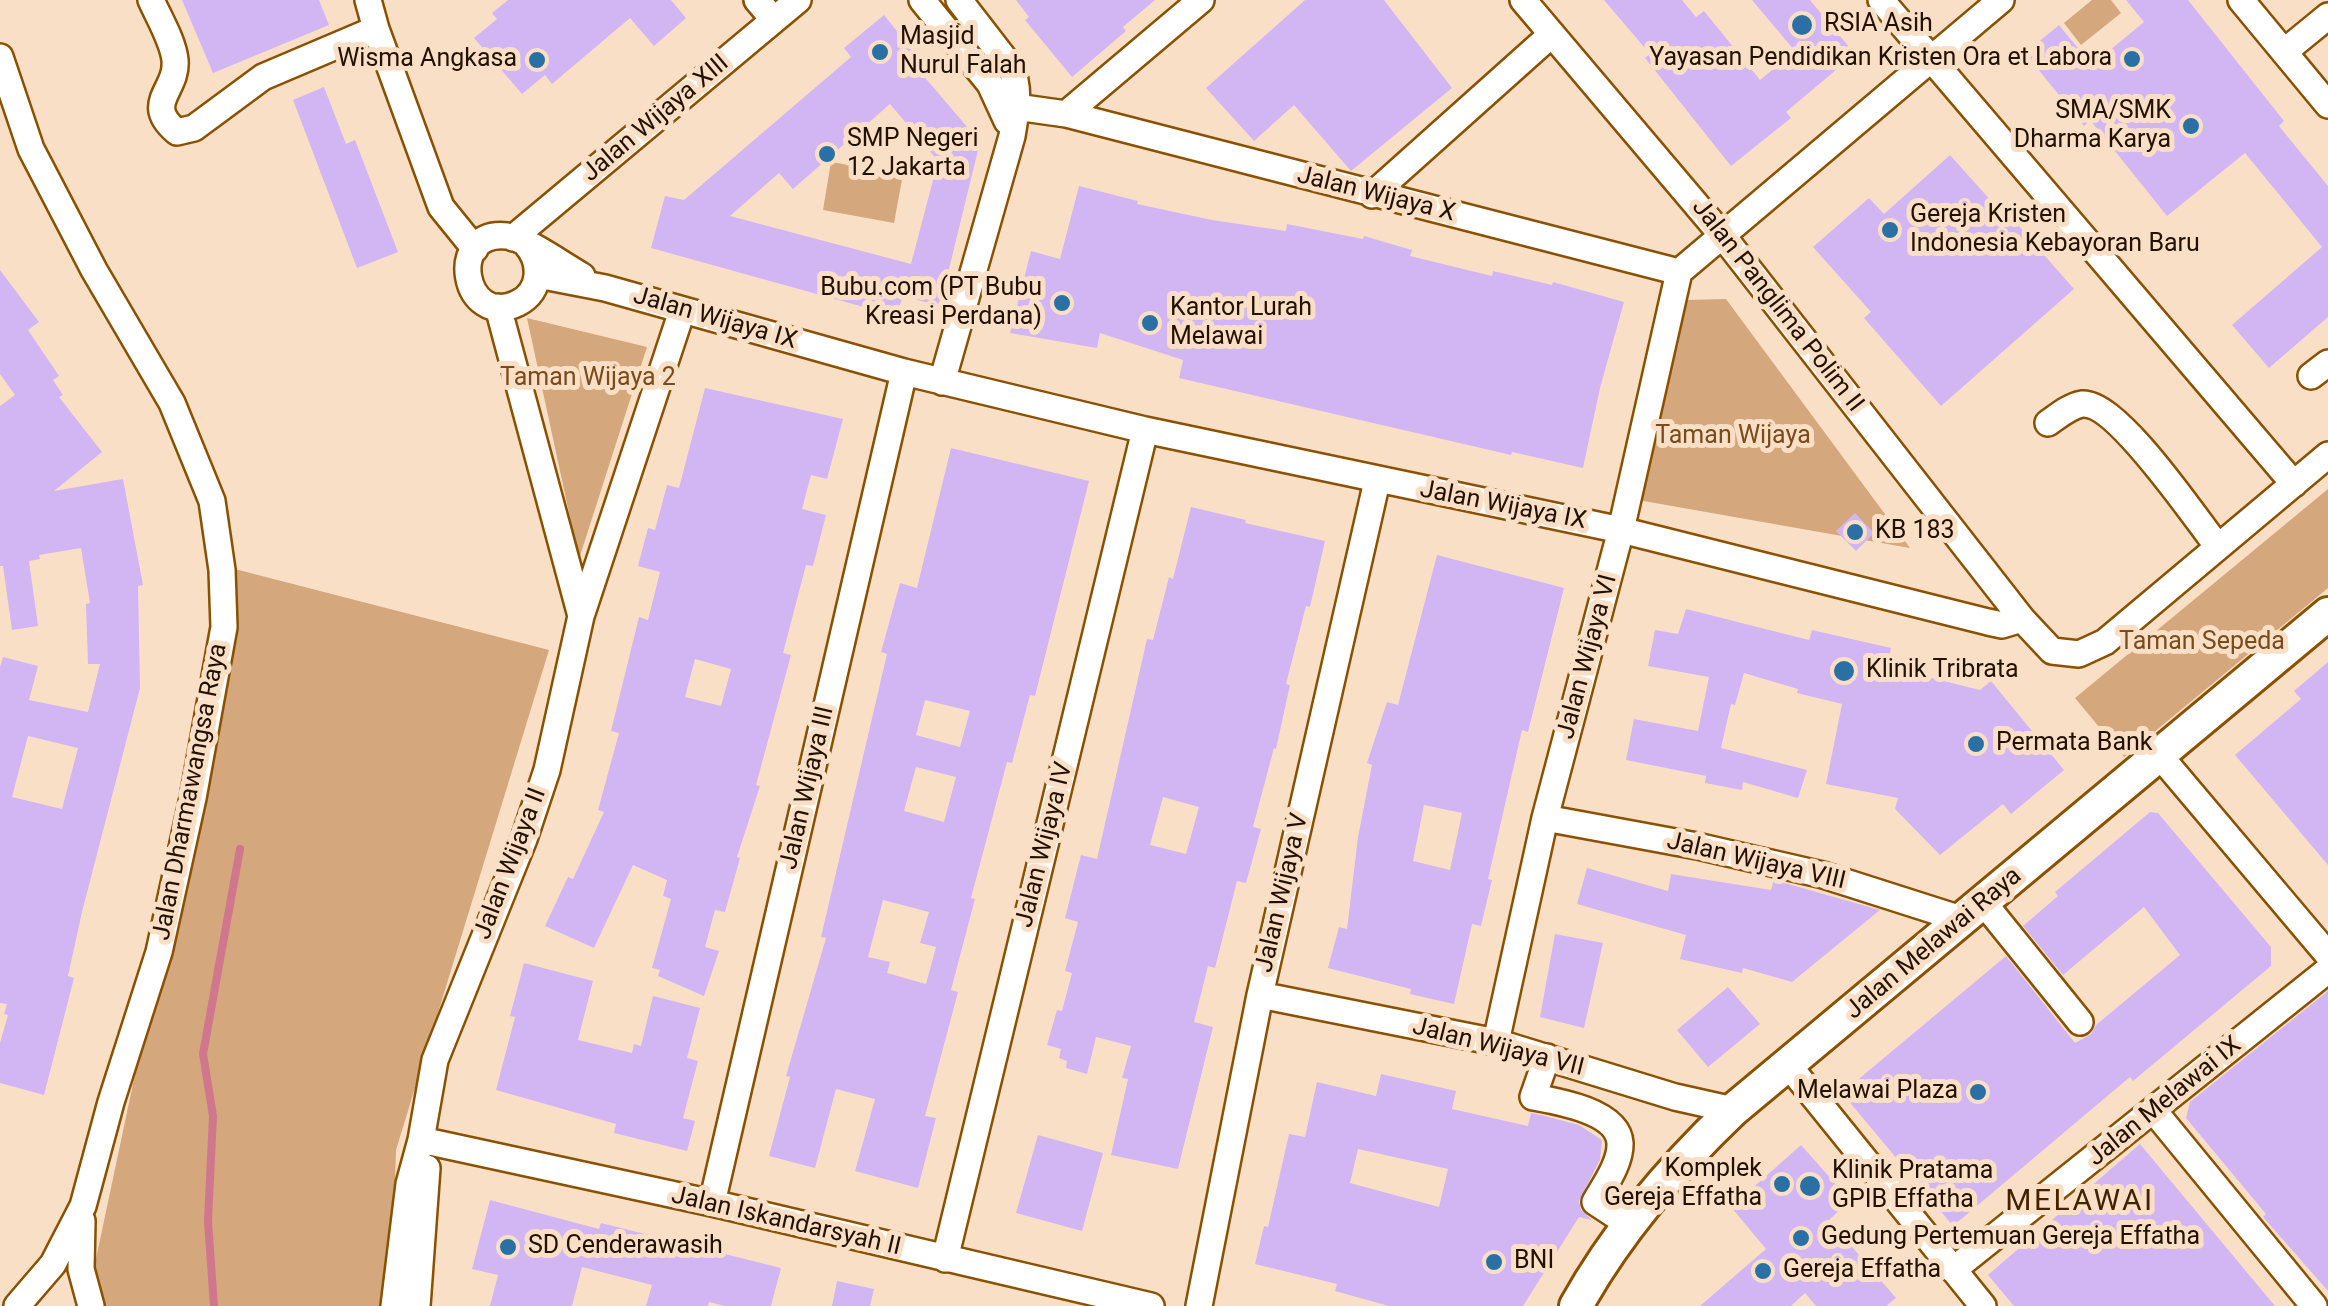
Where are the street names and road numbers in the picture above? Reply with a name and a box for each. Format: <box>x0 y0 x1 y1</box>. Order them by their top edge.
street label: Jalan Wijaya XIII <box>577 49 735 189</box>
street label: Jalan Wijaya X <box>1294 161 1458 229</box>
street label: Jalan Panglima Polim II <box>1685 194 1869 418</box>
street label: Jalan Wijaya IX <box>630 281 800 357</box>
street label: Jalan Wijaya IX <box>1417 475 1589 537</box>
street label: Jalan Wijaya VI <box>1552 572 1624 742</box>
street label: Jalan Dharmawangsa Raya <box>147 641 235 943</box>
street label: Jalan Wijaya III <box>775 703 841 873</box>
street label: Jalan Wijaya IV <box>1010 759 1080 931</box>
street label: Jalan Wijaya II <box>468 784 554 944</box>
street label: Jalan Wijaya V <box>1250 811 1316 975</box>
street label: Jalan Wijaya VIII <box>1664 827 1848 897</box>
street label: Jalan Melawai Raya <box>1840 862 2028 1026</box>
street label: Jalan Wijaya VII <box>1409 1012 1587 1084</box>
street label: Jalan Melawai IX <box>2082 1031 2248 1173</box>
street label: Jalan Iskandarsyah II <box>668 1181 904 1263</box>

